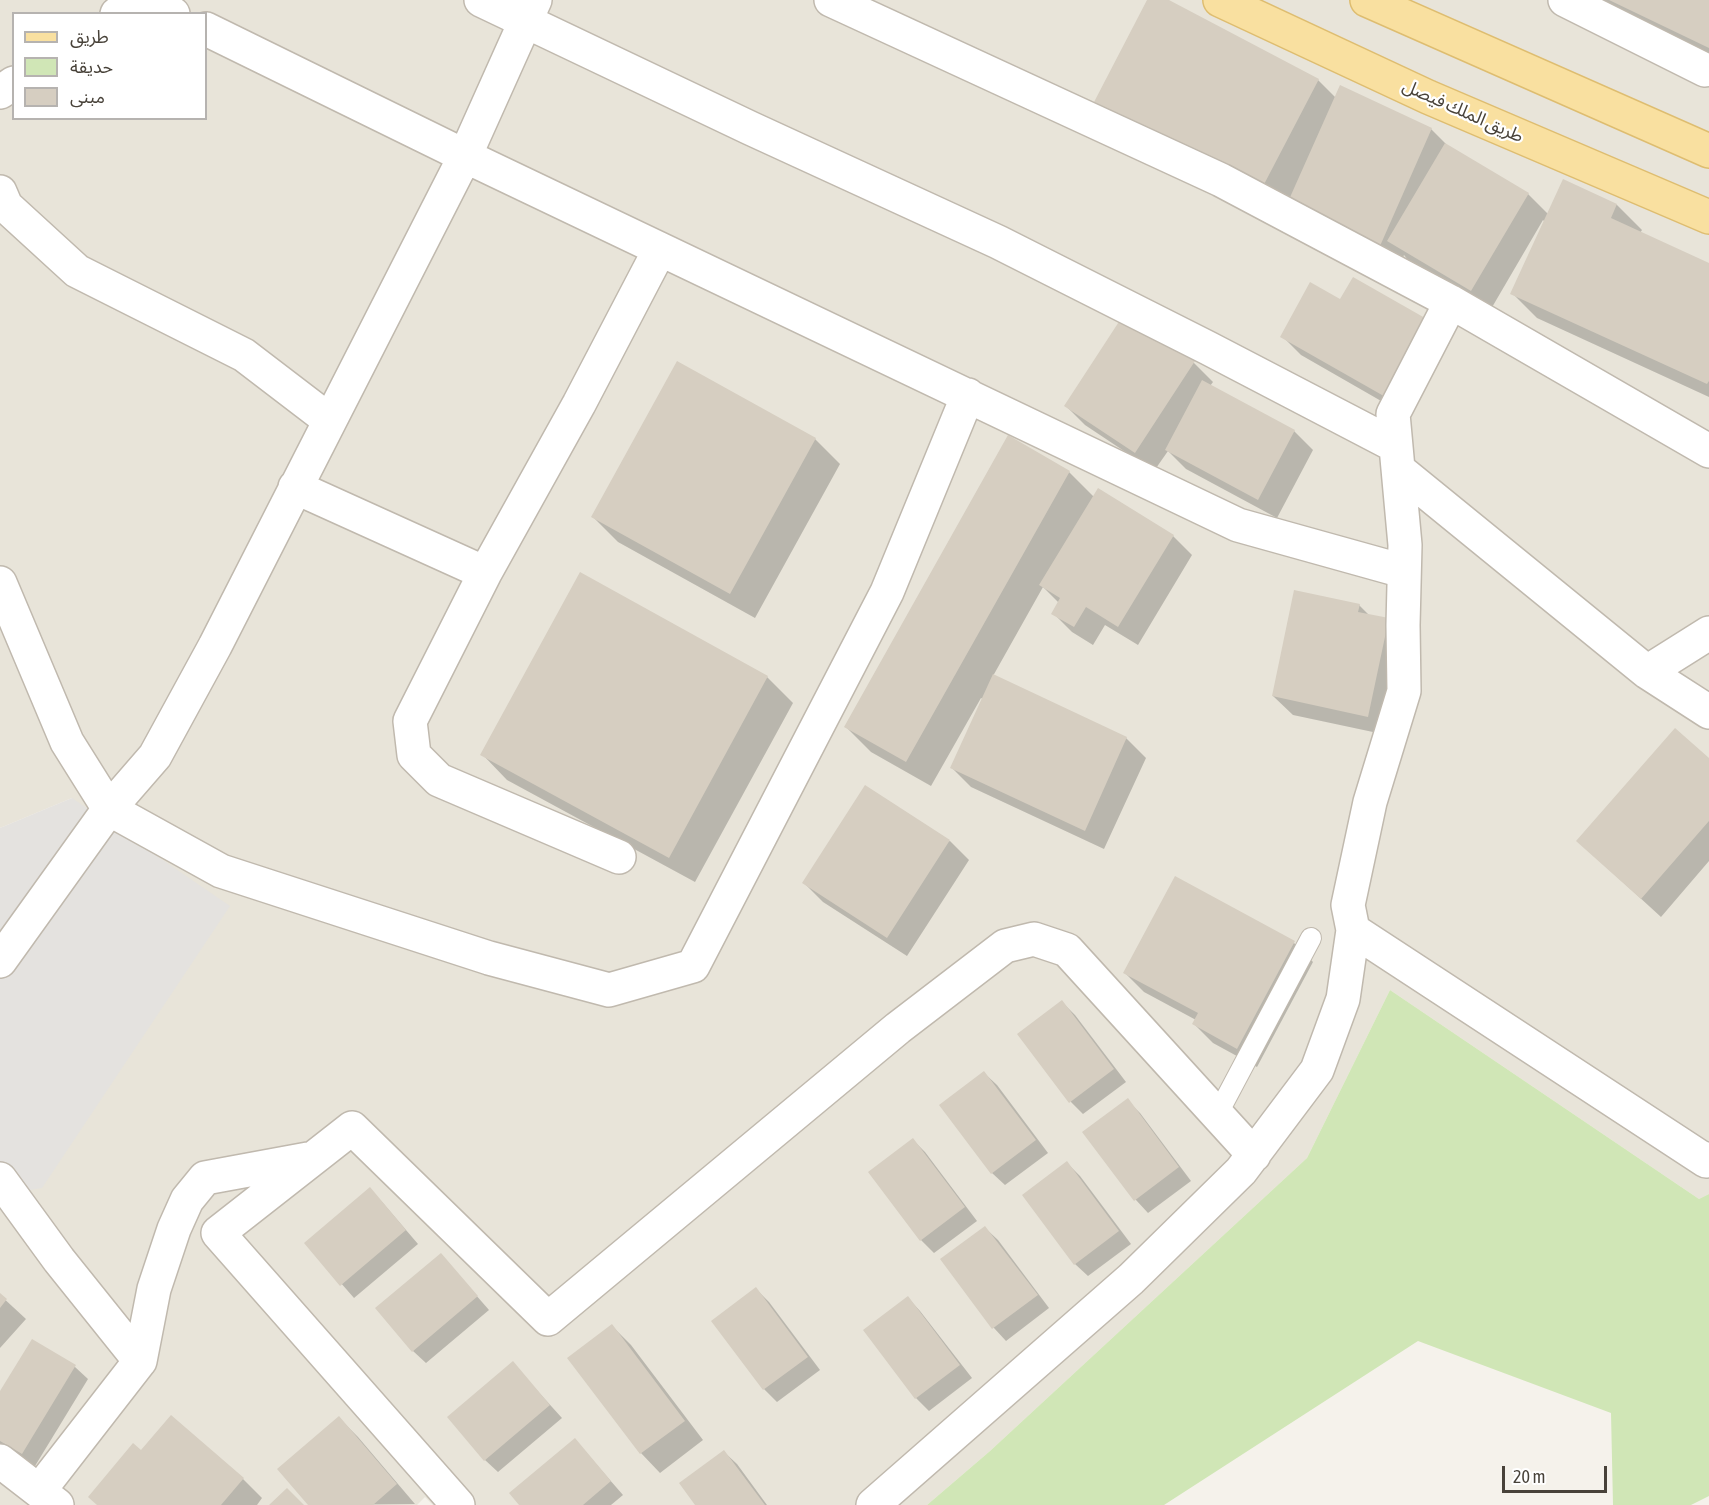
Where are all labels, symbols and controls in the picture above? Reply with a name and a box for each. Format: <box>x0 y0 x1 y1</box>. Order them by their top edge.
legend <box>12 12 207 120</box>
text: طريق <box>70 26 109 47</box>
text: حديقة <box>70 56 113 77</box>
street label: طريق الملك فيصل <box>1399 75 1527 147</box>
text: مبنى <box>70 86 105 107</box>
scale bar <box>1505 1454 1610 1492</box>
text: 20 m <box>1513 1466 1545 1487</box>

